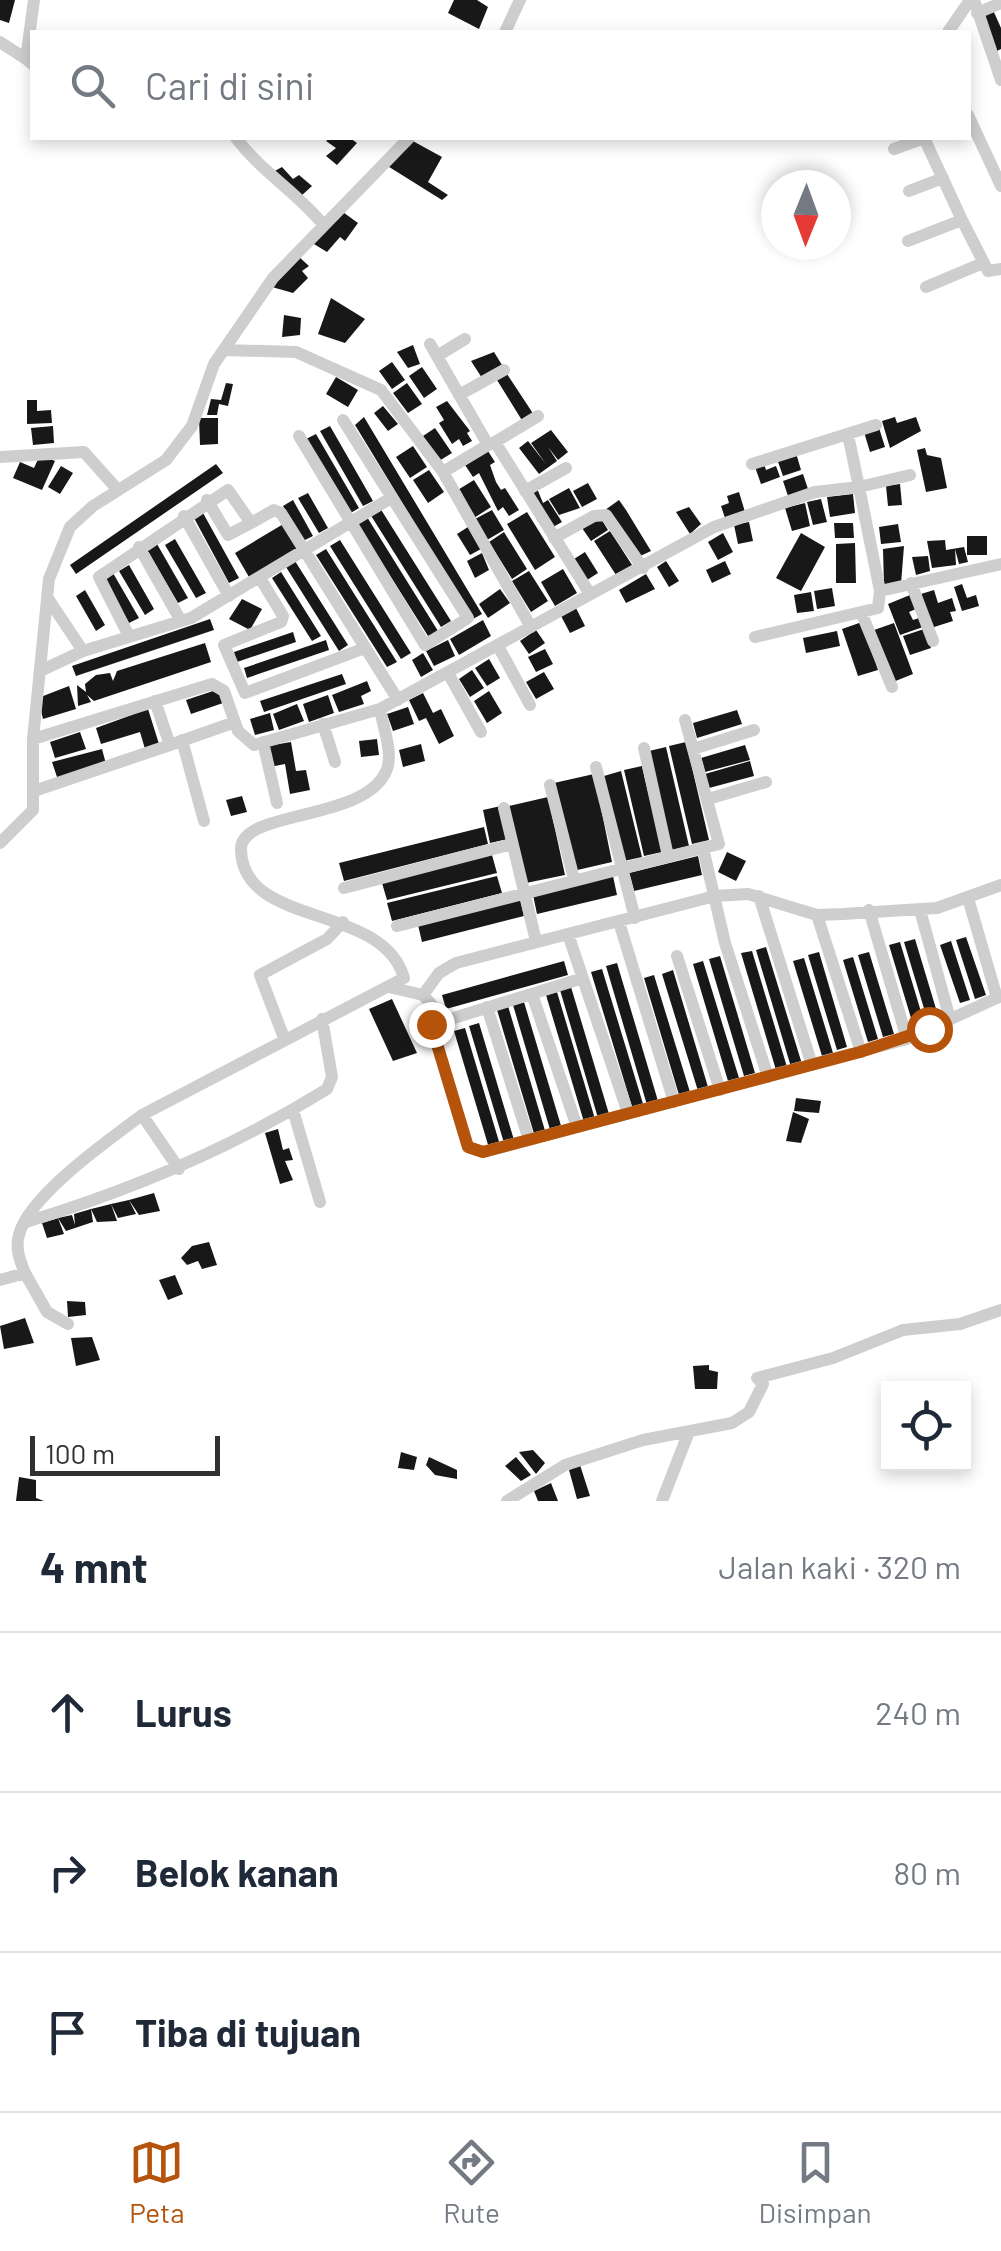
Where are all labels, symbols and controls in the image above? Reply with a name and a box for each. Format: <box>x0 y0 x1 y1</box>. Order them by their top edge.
search box <box>30 30 971 140</box>
icon: search <box>65 58 120 113</box>
text: Cari di sini <box>145 62 315 108</box>
north arrow <box>761 170 851 260</box>
route end <box>409 1002 455 1048</box>
route start <box>907 1007 953 1053</box>
map controls <box>881 1381 971 1471</box>
button: locate <box>881 1381 971 1471</box>
scale bar <box>30 1431 220 1476</box>
text: 100 m <box>45 1436 115 1470</box>
text: 4 mnt <box>40 1541 148 1591</box>
text: Jalan kaki · 320 m <box>718 1547 961 1585</box>
icon: ahead <box>40 1685 95 1740</box>
text: Lurus <box>135 1689 232 1735</box>
text: 240 m <box>875 1693 961 1731</box>
icon: right <box>40 1845 95 1900</box>
text: Belok kanan <box>135 1849 339 1895</box>
text: 80 m <box>893 1853 961 1891</box>
icon: arrive <box>40 2005 95 2060</box>
text: Tiba di tujuan <box>135 2009 361 2055</box>
tab: Peta <box>129 2135 185 2229</box>
tab: Rute <box>443 2135 500 2229</box>
tab: Disimpan <box>759 2135 872 2229</box>

